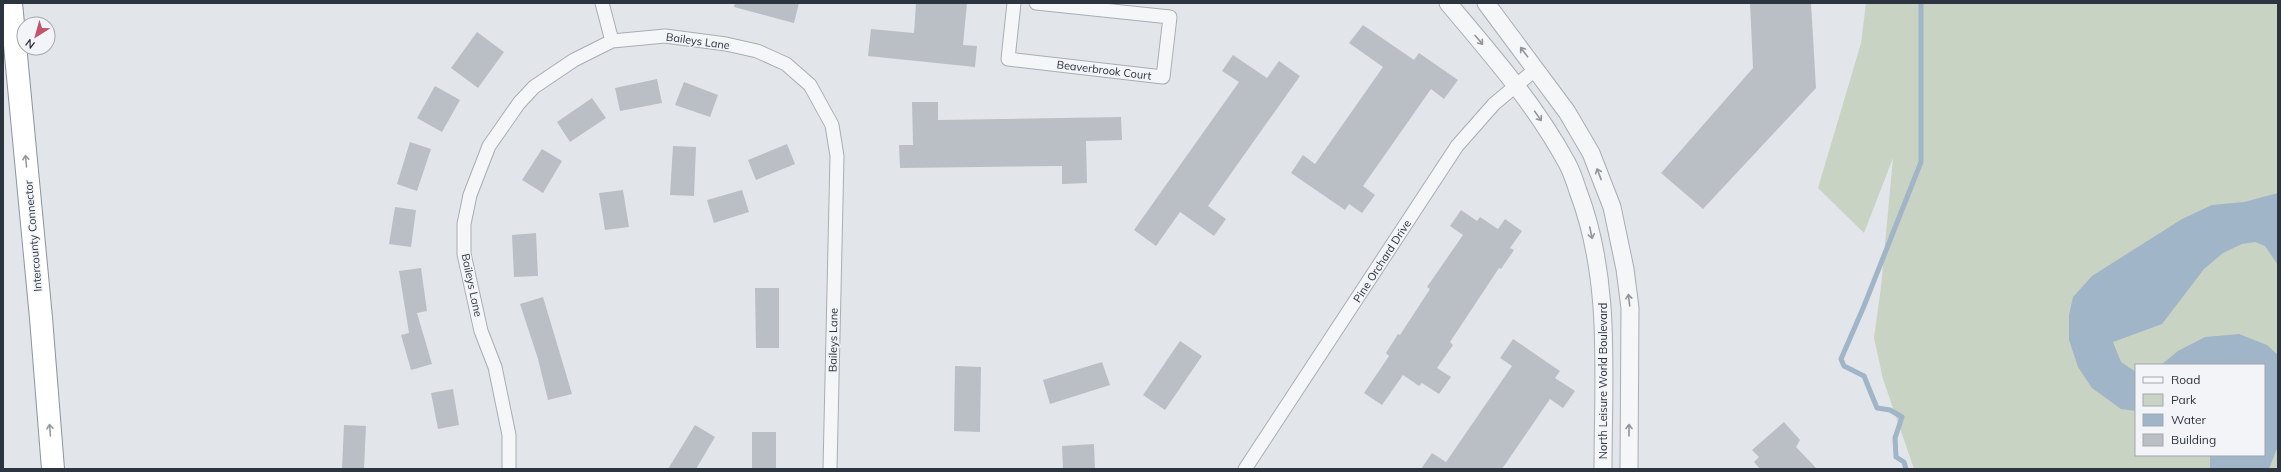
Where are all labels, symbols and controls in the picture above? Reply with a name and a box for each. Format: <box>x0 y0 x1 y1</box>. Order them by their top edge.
north arrow <box>16 16 56 56</box>
street label: Baileys Lane <box>665 30 731 52</box>
one-way arrow <box>1475 35 1484 46</box>
text: N <box>22 36 38 52</box>
one-way arrow <box>1520 46 1528 57</box>
street label: Beaverbrook Court <box>1056 57 1152 83</box>
one-way arrow <box>1534 110 1542 121</box>
one-way arrow <box>23 155 30 168</box>
one-way arrow <box>1595 168 1602 180</box>
street label: Intercounty Connector <box>21 180 45 292</box>
street label: Pine Orchard Drive <box>1350 217 1414 305</box>
one-way arrow <box>1588 226 1596 239</box>
street label: Baileys Lane <box>458 252 486 318</box>
one-way arrow <box>1625 294 1633 307</box>
street label: North Leisure World Boulevard <box>1596 303 1610 459</box>
street label: Baileys Lane <box>825 308 841 372</box>
legend <box>2135 364 2265 456</box>
text: Road <box>2171 372 2200 387</box>
text: Park <box>2171 392 2197 407</box>
text: Water <box>2171 412 2207 427</box>
one-way arrow <box>46 424 53 437</box>
one-way arrow <box>1625 424 1633 437</box>
text: Building <box>2171 432 2216 447</box>

